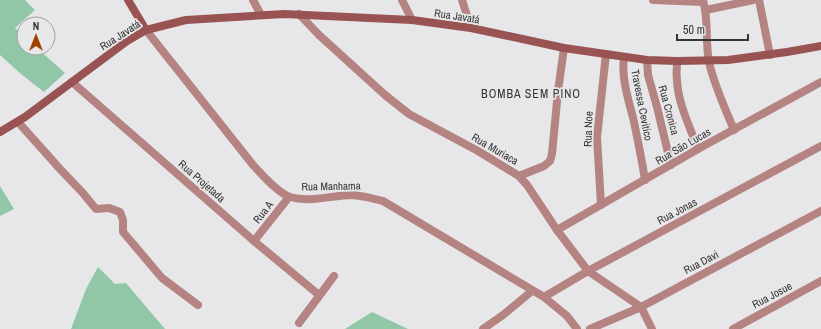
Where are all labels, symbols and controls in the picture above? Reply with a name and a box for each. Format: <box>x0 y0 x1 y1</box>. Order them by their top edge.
street label: Rua Javatá <box>433 6 481 26</box>
north arrow <box>16 16 56 56</box>
scale bar <box>677 16 748 42</box>
street label: Rua Javatá <box>97 17 143 53</box>
text: N <box>33 19 39 33</box>
text: 50 m <box>683 22 705 38</box>
street label: Travessa Cevitico <box>628 68 656 142</box>
street label: Rua Cronica <box>656 84 682 136</box>
district label: BOMBA SEM PINO <box>481 86 581 102</box>
street label: Rua Noe <box>580 111 596 147</box>
street label: Rua São Lucas <box>653 124 714 167</box>
street label: Rua Muriaca <box>469 130 521 168</box>
street label: Rua Projetada <box>176 157 228 205</box>
street label: Rua Manhama <box>301 178 361 194</box>
street label: Rua Jonas <box>655 194 700 227</box>
street label: Rua A <box>250 197 277 226</box>
street label: Rua Davi <box>681 247 721 277</box>
street label: Rua Josue <box>750 279 794 311</box>

